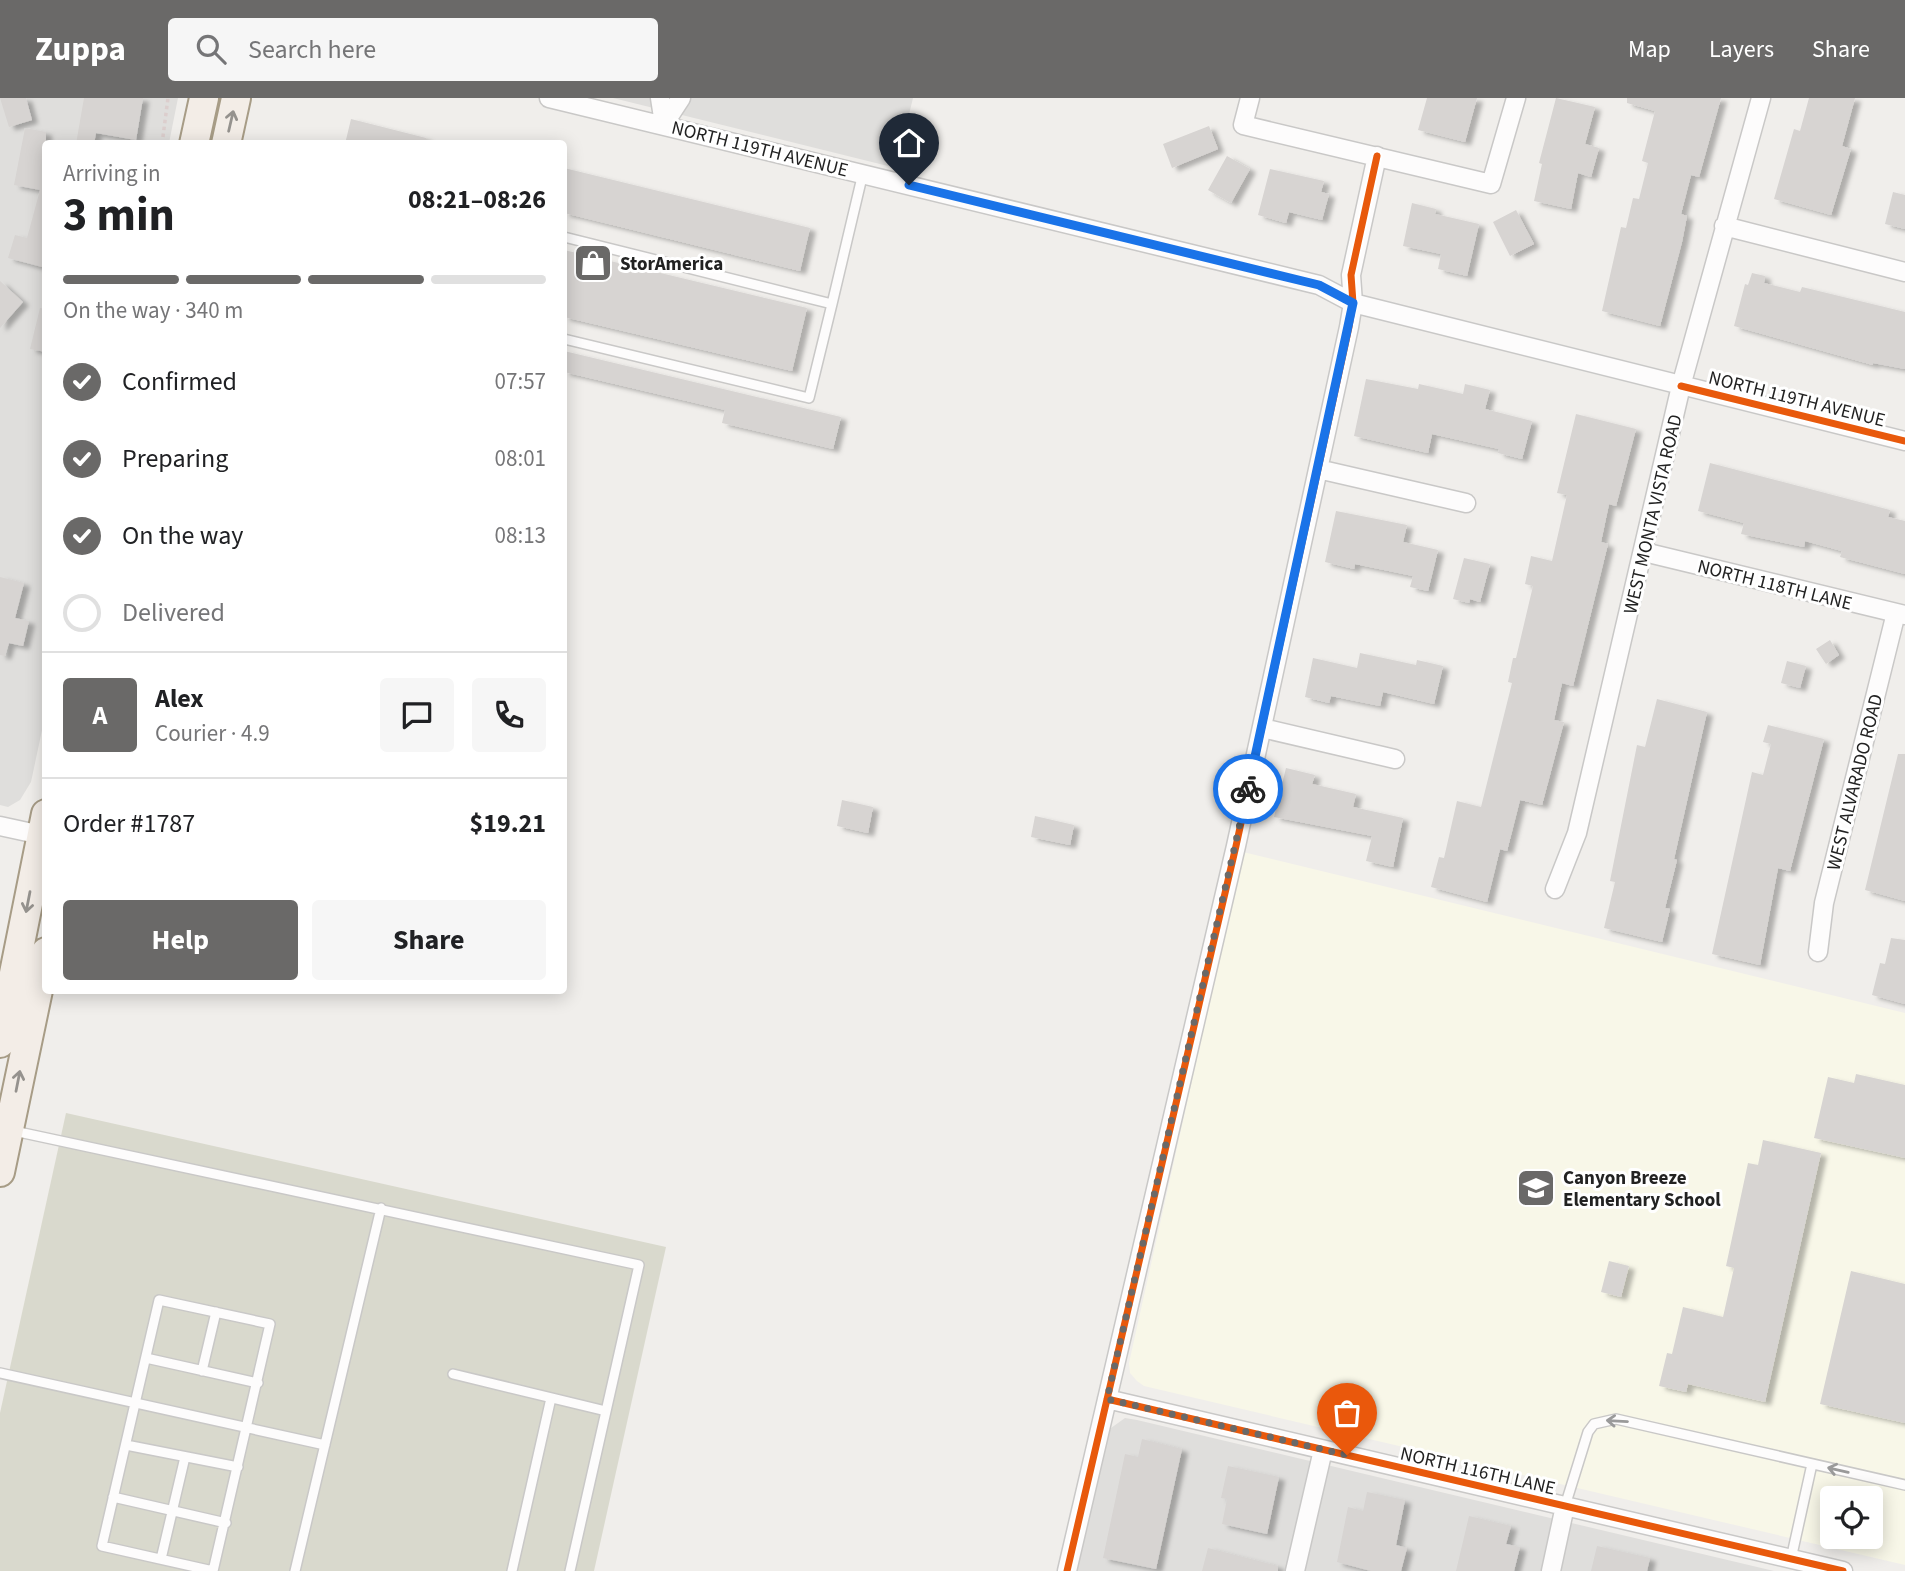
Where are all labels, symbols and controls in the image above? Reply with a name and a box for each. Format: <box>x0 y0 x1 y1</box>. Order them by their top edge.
search box <box>168 18 658 81</box>
text: Zuppa <box>35 26 126 73</box>
icon: search <box>192 30 230 68</box>
text: Search here <box>248 31 376 68</box>
text: Map <box>1628 32 1671 67</box>
text: Layers <box>1709 32 1774 67</box>
text: Share <box>1812 32 1870 67</box>
one-way arrow <box>224 110 238 133</box>
pin <box>879 113 939 185</box>
street label: NORTH 119TH AVENUE <box>669 114 851 184</box>
icon: home <box>890 124 928 162</box>
text: Arriving in <box>63 157 161 190</box>
text: 08:21–08:26 <box>408 181 546 218</box>
text: 3 min <box>63 183 175 248</box>
shop icon: StorAmerica <box>572 242 614 284</box>
place label: StorAmerica <box>620 251 723 278</box>
text: On the way · 340 m <box>63 294 243 327</box>
icon: check <box>63 363 101 401</box>
text: Confirmed <box>122 363 237 400</box>
street label: NORTH 119TH AVENUE <box>1706 364 1888 434</box>
text: 07:57 <box>495 365 546 398</box>
street label: WEST MONTA VISTA ROAD <box>1617 412 1690 617</box>
icon: check <box>63 440 101 478</box>
text: Preparing <box>122 440 228 477</box>
text: 08:01 <box>495 442 546 475</box>
icon: check <box>63 517 101 555</box>
text: On the way <box>122 517 243 554</box>
text: 08:13 <box>495 519 546 552</box>
street label: NORTH 118TH LANE <box>1694 553 1855 618</box>
text: Delivered <box>122 594 225 631</box>
button: chat <box>380 678 454 752</box>
button: phone <box>472 678 546 752</box>
text: Alex <box>155 680 204 717</box>
street label: WEST ALVARADO ROAD <box>1820 691 1890 873</box>
text: A <box>93 697 107 734</box>
text: Courier · 4.9 <box>155 717 270 750</box>
courier <box>1213 754 1283 824</box>
icon: bike <box>1229 770 1267 808</box>
text: Order #1787 <box>63 805 195 842</box>
text: $19.21 <box>470 805 546 842</box>
one-way arrow <box>20 890 34 913</box>
button: Help <box>63 900 298 980</box>
button: Share <box>312 900 546 980</box>
one-way arrow <box>12 1070 26 1093</box>
place label: Canyon Breeze Elementary School <box>1563 1165 1721 1214</box>
school or university icon: Canyon Breeze Elementary School <box>1515 1167 1557 1209</box>
pin <box>1317 1383 1377 1455</box>
icon: bag <box>1328 1394 1366 1432</box>
one-way arrow <box>1606 1414 1629 1427</box>
street label: NORTH 116TH LANE <box>1397 1440 1558 1502</box>
one-way arrow <box>1827 1462 1850 1476</box>
map controls <box>1820 1486 1883 1549</box>
button: locate <box>1820 1486 1883 1549</box>

